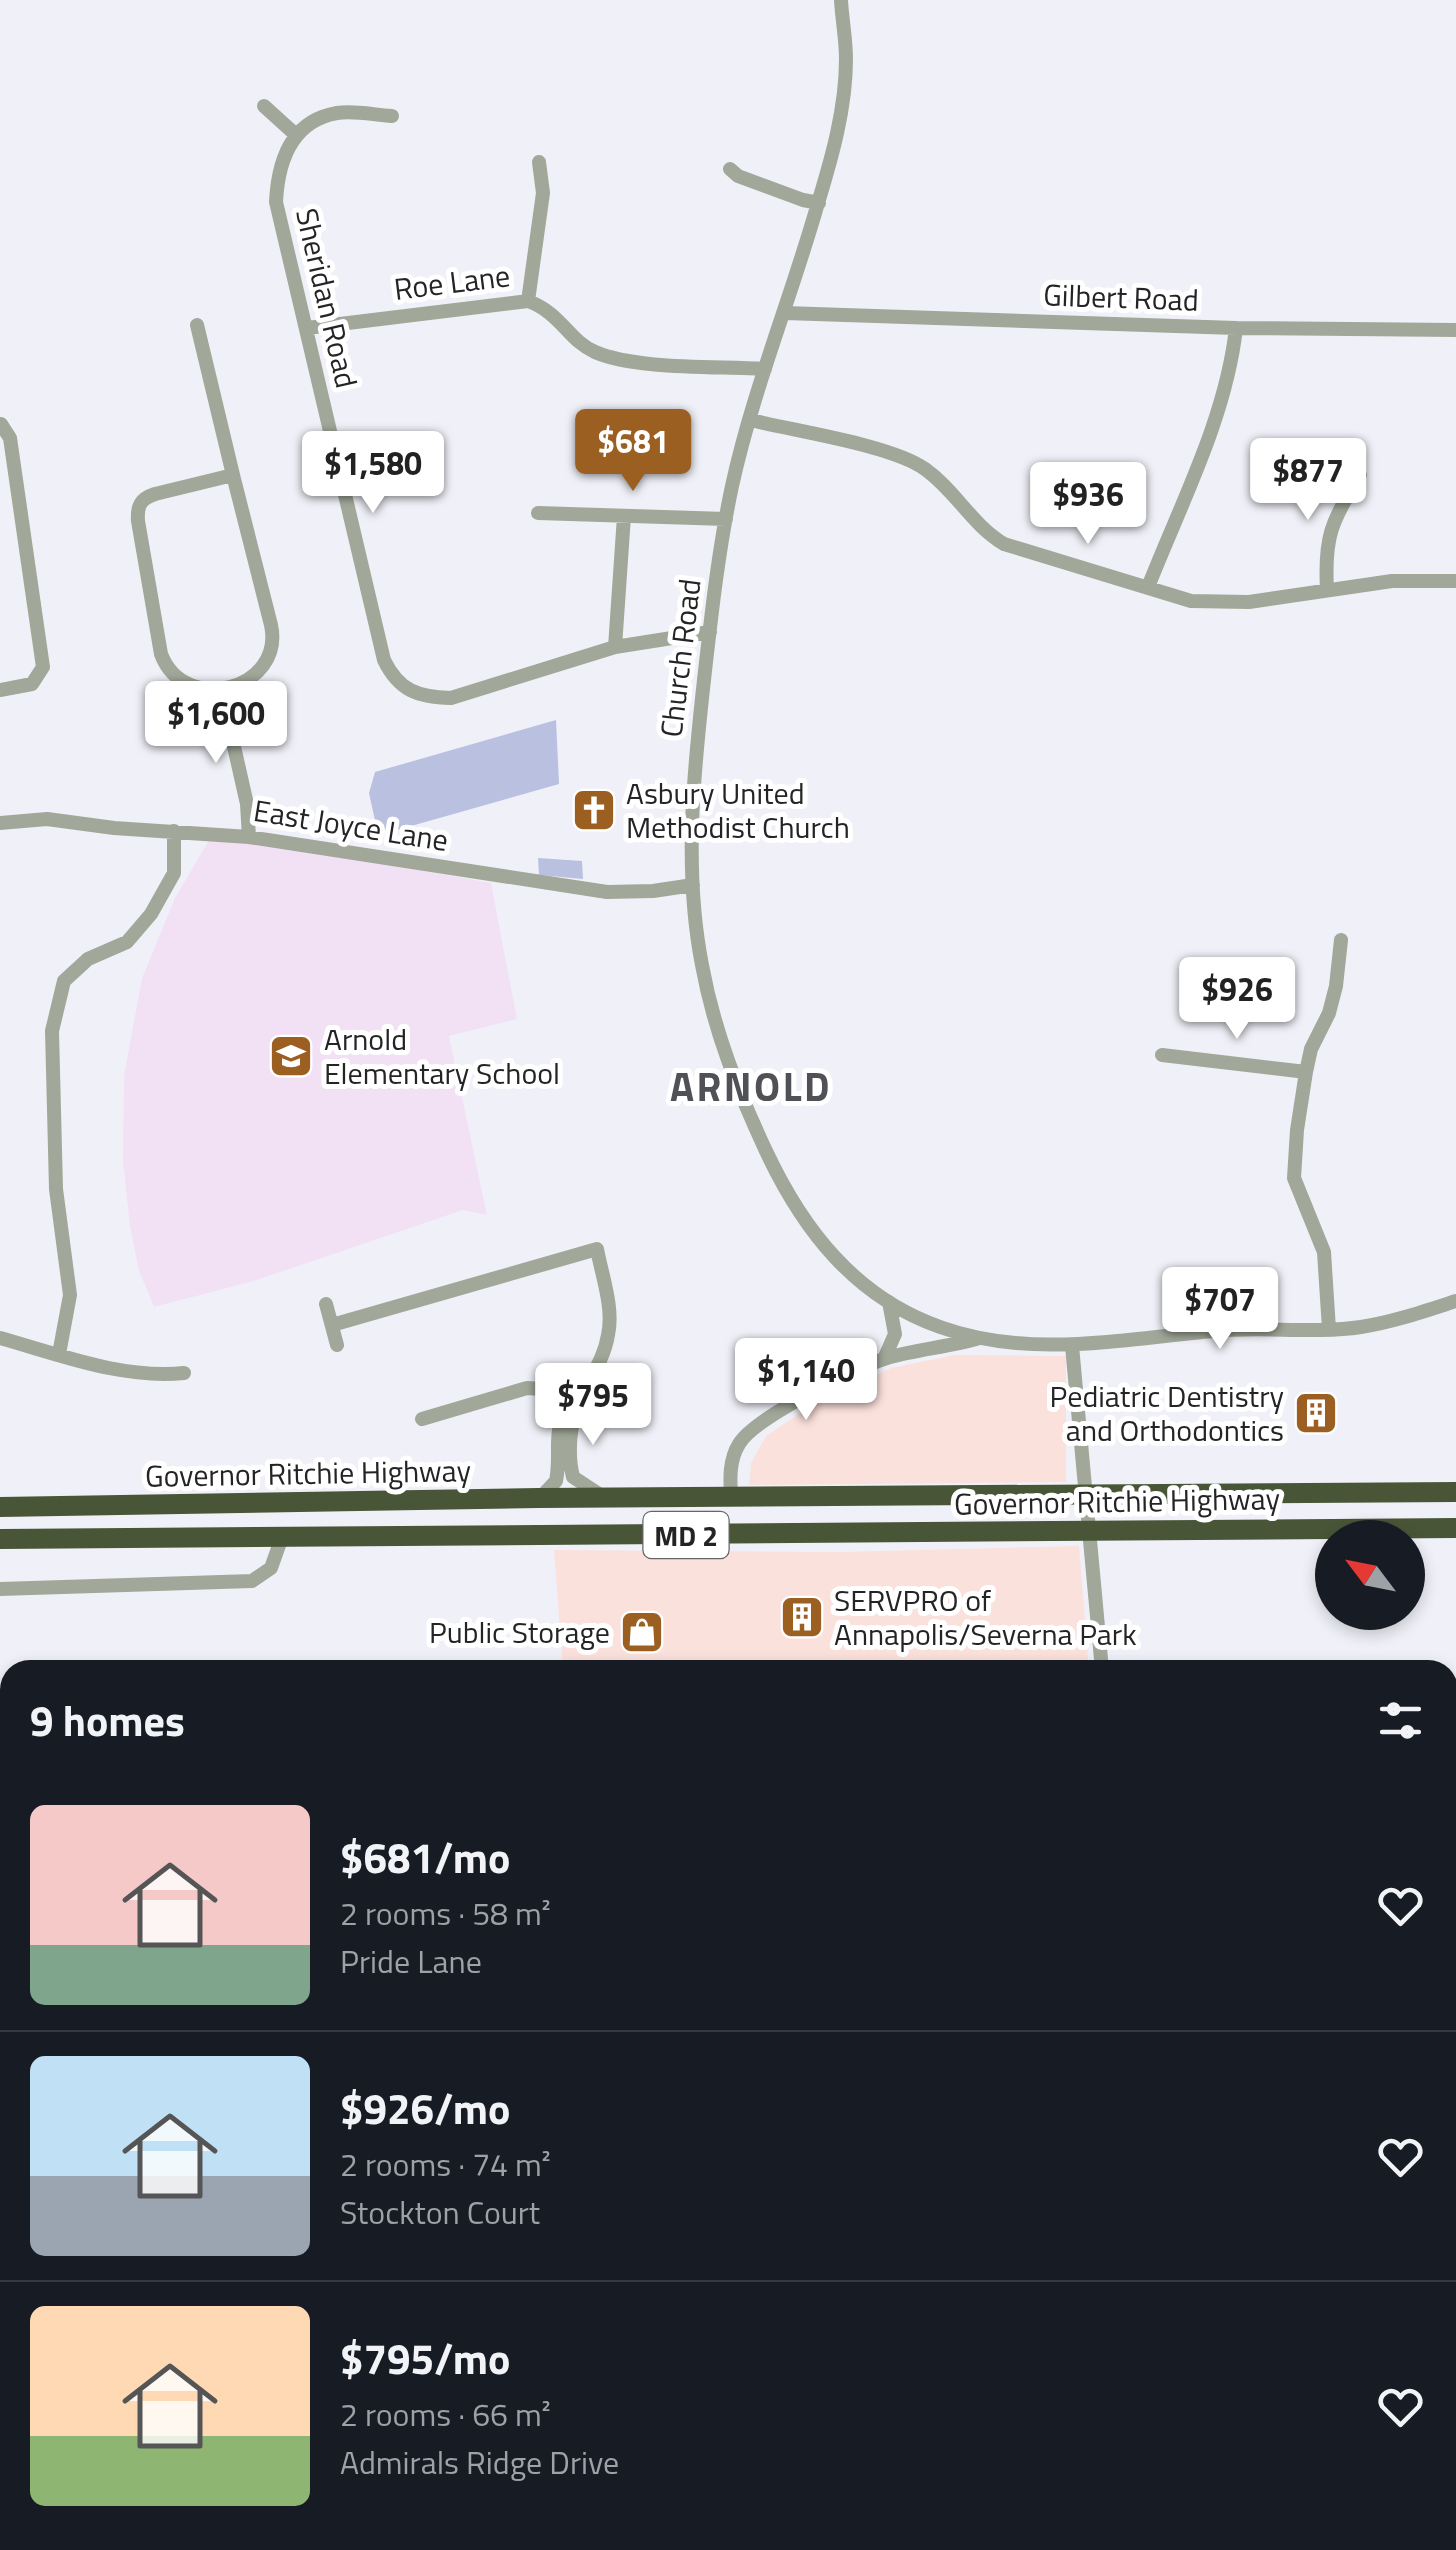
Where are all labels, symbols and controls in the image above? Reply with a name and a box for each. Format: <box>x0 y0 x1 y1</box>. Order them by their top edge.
street label: Sheridan Road <box>284 204 370 392</box>
street label: Roe Lane <box>391 252 513 312</box>
street label: Gilbert Road <box>1043 271 1199 323</box>
pin: $681 <box>574 409 692 494</box>
text: $681 <box>597 417 669 465</box>
pin: $1,580 <box>292 431 454 516</box>
pin: $877 <box>1249 438 1367 523</box>
text: $1,580 <box>324 439 422 487</box>
text: $877 <box>1272 446 1344 494</box>
pin: $936 <box>1029 462 1147 547</box>
text: $936 <box>1052 470 1124 518</box>
street label: Church Road <box>647 576 713 740</box>
pin: $1,600 <box>135 681 297 766</box>
text: $1,600 <box>167 689 265 737</box>
place label: Asbury United Methodist Church <box>626 770 850 850</box>
street label: East Joyce Lane <box>250 787 452 863</box>
church icon: Asbury United Methodist Church <box>571 787 617 833</box>
pin: $926 <box>1178 957 1296 1042</box>
text: $926 <box>1201 965 1273 1013</box>
place label: Arnold Elementary School <box>324 1016 560 1096</box>
school or university icon: Arnold Elementary School <box>268 1033 314 1079</box>
district label: ARNOLD <box>670 1056 832 1117</box>
pin: $707 <box>1161 1267 1279 1352</box>
text: $707 <box>1184 1275 1256 1323</box>
pin: $1,140 <box>725 1338 887 1423</box>
text: $1,140 <box>757 1346 855 1394</box>
pin: $795 <box>534 1363 652 1448</box>
text: $795 <box>557 1371 629 1419</box>
place label: Pediatric Dentistry and Orthodontics <box>1050 1373 1284 1453</box>
building icon: Pediatric Dentistry and Orthodontics <box>1293 1390 1339 1436</box>
street label: Governor Ritchie Highway <box>145 1447 471 1499</box>
street label: Governor Ritchie Highway <box>954 1475 1280 1527</box>
road number: MD 2 <box>644 1512 728 1558</box>
north arrow <box>1315 1520 1425 1630</box>
map controls <box>1315 1520 1425 1630</box>
place label: SERVPRO of Annapolis/Severna Park <box>834 1577 1137 1657</box>
building icon: SERVPRO of Annapolis/Severna Park <box>779 1594 825 1640</box>
place label: Public Storage <box>429 1609 610 1655</box>
shop icon: Public Storage <box>619 1609 665 1655</box>
text: 9 homes <box>30 1688 185 1752</box>
icon: filters <box>1373 1693 1428 1748</box>
text: $681/mo <box>340 1825 510 1889</box>
icon: home <box>110 1845 230 1965</box>
icon: heart <box>1373 1878 1428 1933</box>
text: 2 rooms · 58 m² <box>340 1889 551 1937</box>
text: Pride Lane <box>340 1937 482 1985</box>
text: $926/mo <box>340 2076 510 2140</box>
icon: home <box>110 2096 230 2216</box>
icon: heart <box>1373 2129 1428 2184</box>
text: 2 rooms · 74 m² <box>340 2140 551 2188</box>
text: Stockton Court <box>340 2188 540 2236</box>
text: $795/mo <box>340 2326 510 2390</box>
icon: home <box>110 2346 230 2466</box>
icon: heart <box>1373 2379 1428 2434</box>
text: 2 rooms · 66 m² <box>340 2390 551 2438</box>
text: Admirals Ridge Drive <box>340 2438 619 2486</box>

